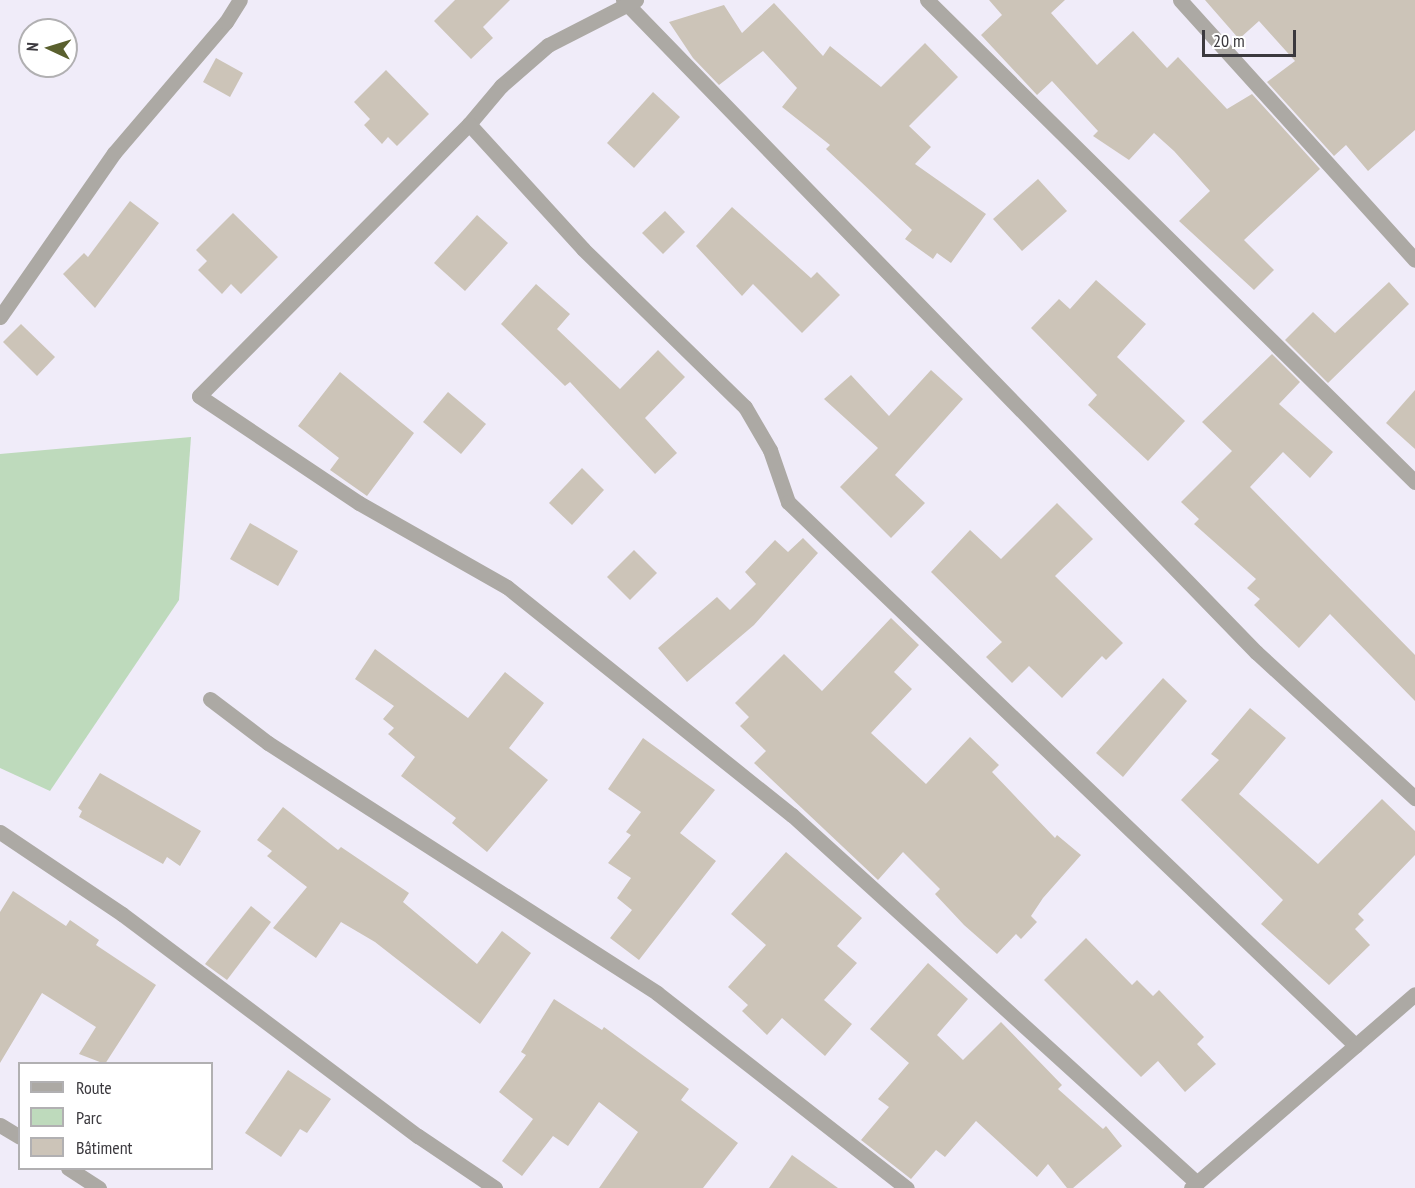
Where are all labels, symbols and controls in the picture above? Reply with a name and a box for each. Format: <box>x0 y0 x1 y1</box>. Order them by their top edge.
north arrow <box>18 18 78 78</box>
scale bar <box>1205 18 1300 56</box>
text: 20 m <box>1213 29 1245 52</box>
text: N <box>22 42 42 52</box>
legend <box>18 1062 213 1170</box>
text: Route <box>76 1076 112 1099</box>
text: Parc <box>76 1106 102 1129</box>
text: Bâtiment <box>76 1136 133 1159</box>

